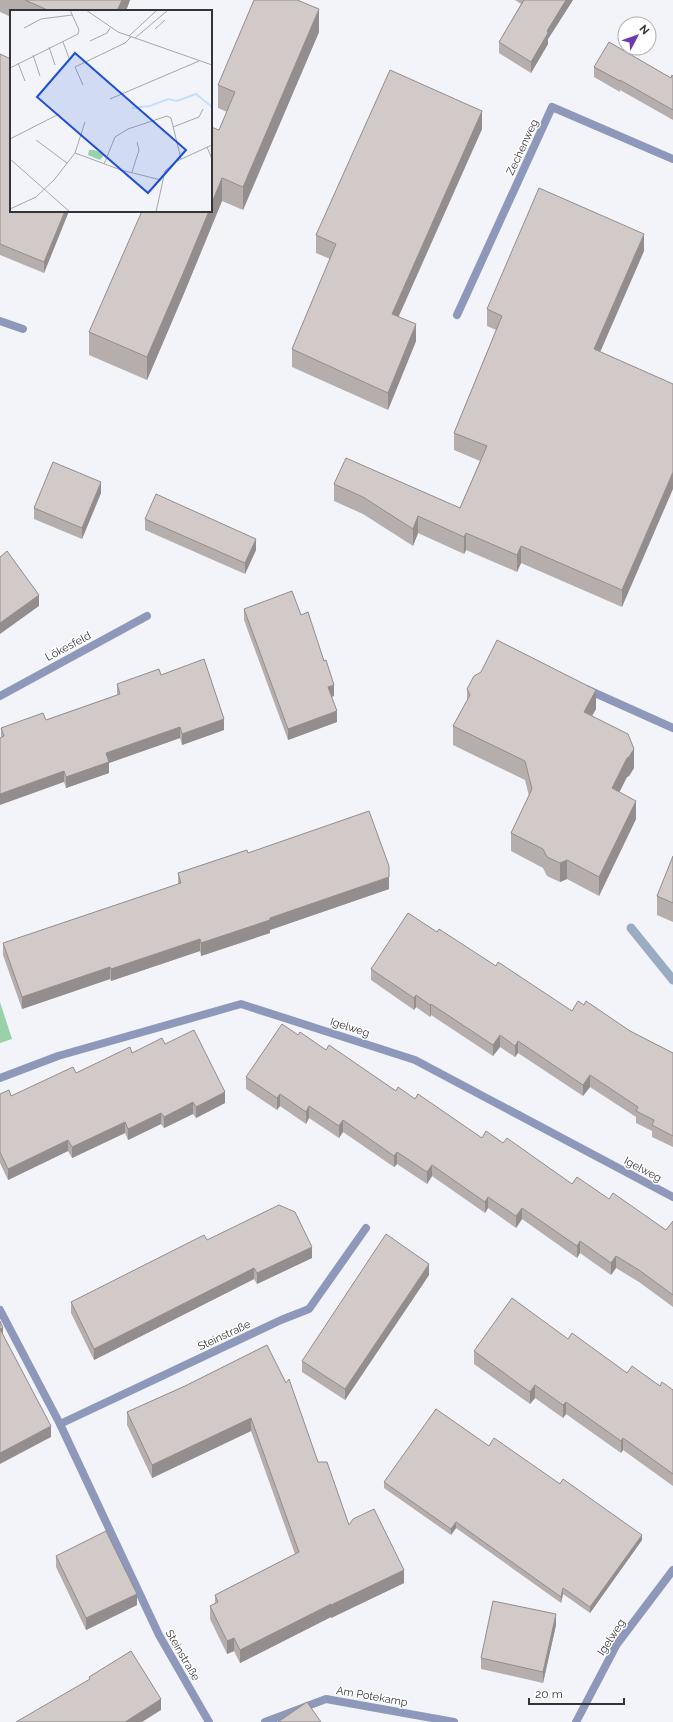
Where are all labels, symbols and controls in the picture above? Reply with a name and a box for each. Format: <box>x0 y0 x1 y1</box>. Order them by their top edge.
inset map <box>10 10 212 212</box>
north arrow <box>617 16 657 56</box>
text: N <box>637 22 652 37</box>
street label: Zechenweg <box>504 117 541 177</box>
street label: Lökesfeld <box>43 629 93 664</box>
street label: Igelweg <box>328 1015 371 1040</box>
street label: Igelweg <box>622 1154 664 1185</box>
street label: Steinstraße <box>196 1317 253 1353</box>
street label: Igelweg <box>595 1617 628 1658</box>
street label: Steinstraße <box>163 1627 203 1684</box>
scale bar <box>529 1680 624 1706</box>
street label: Am Potekamp <box>335 1684 409 1709</box>
text: 20 m <box>535 1687 563 1701</box>

